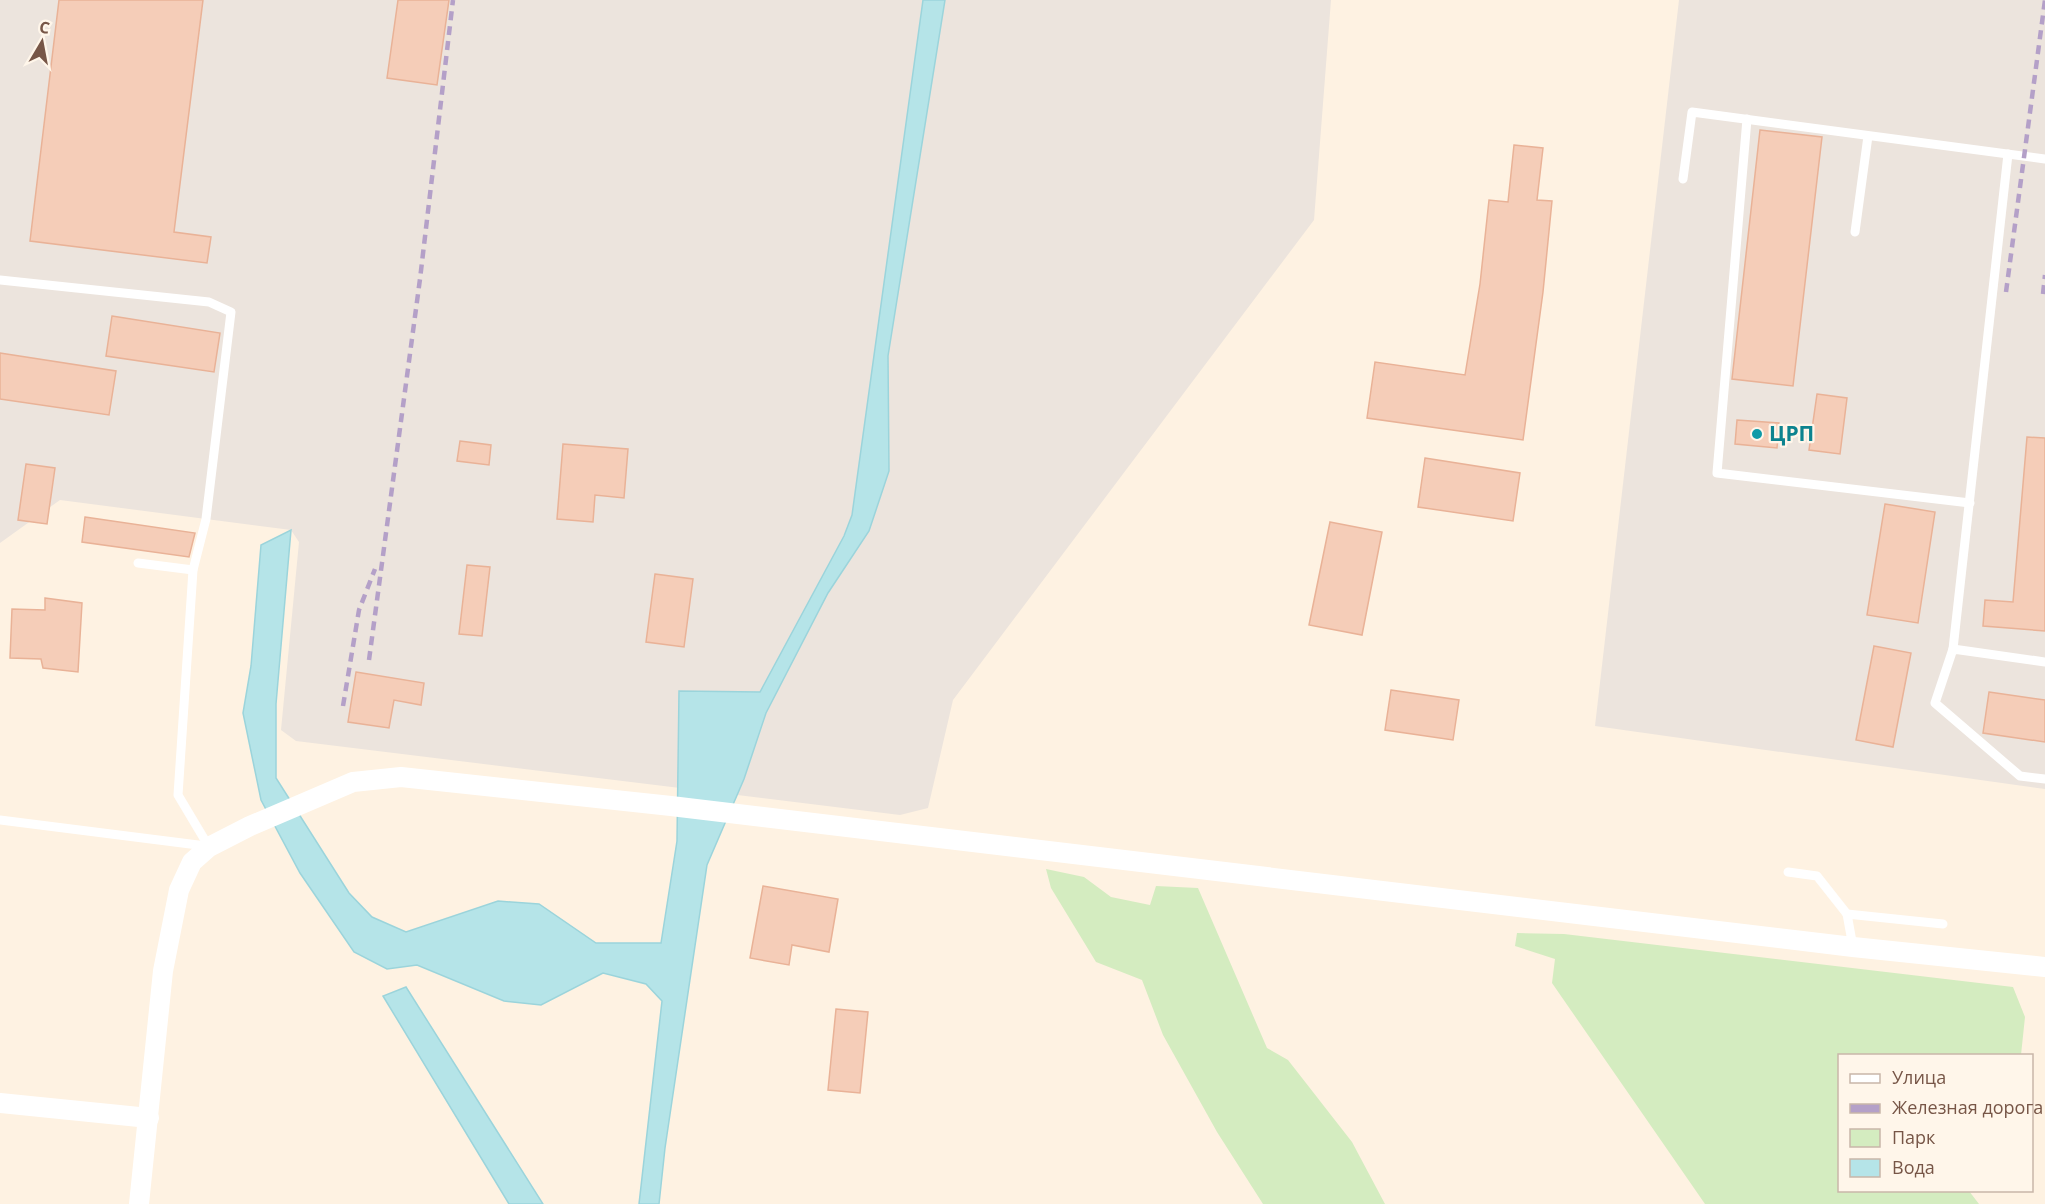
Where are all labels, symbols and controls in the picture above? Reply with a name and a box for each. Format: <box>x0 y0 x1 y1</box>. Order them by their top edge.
north arrow <box>12 12 72 72</box>
text: С <box>38 16 52 39</box>
place label: ЦРП <box>1769 419 1814 447</box>
marker: ЦРП <box>1750 427 1764 441</box>
legend <box>1838 1054 2033 1192</box>
text: Улица <box>1892 1065 1946 1089</box>
text: Железная дорога <box>1892 1095 2043 1119</box>
text: Парк <box>1892 1125 1936 1149</box>
text: Вода <box>1892 1155 1935 1179</box>

